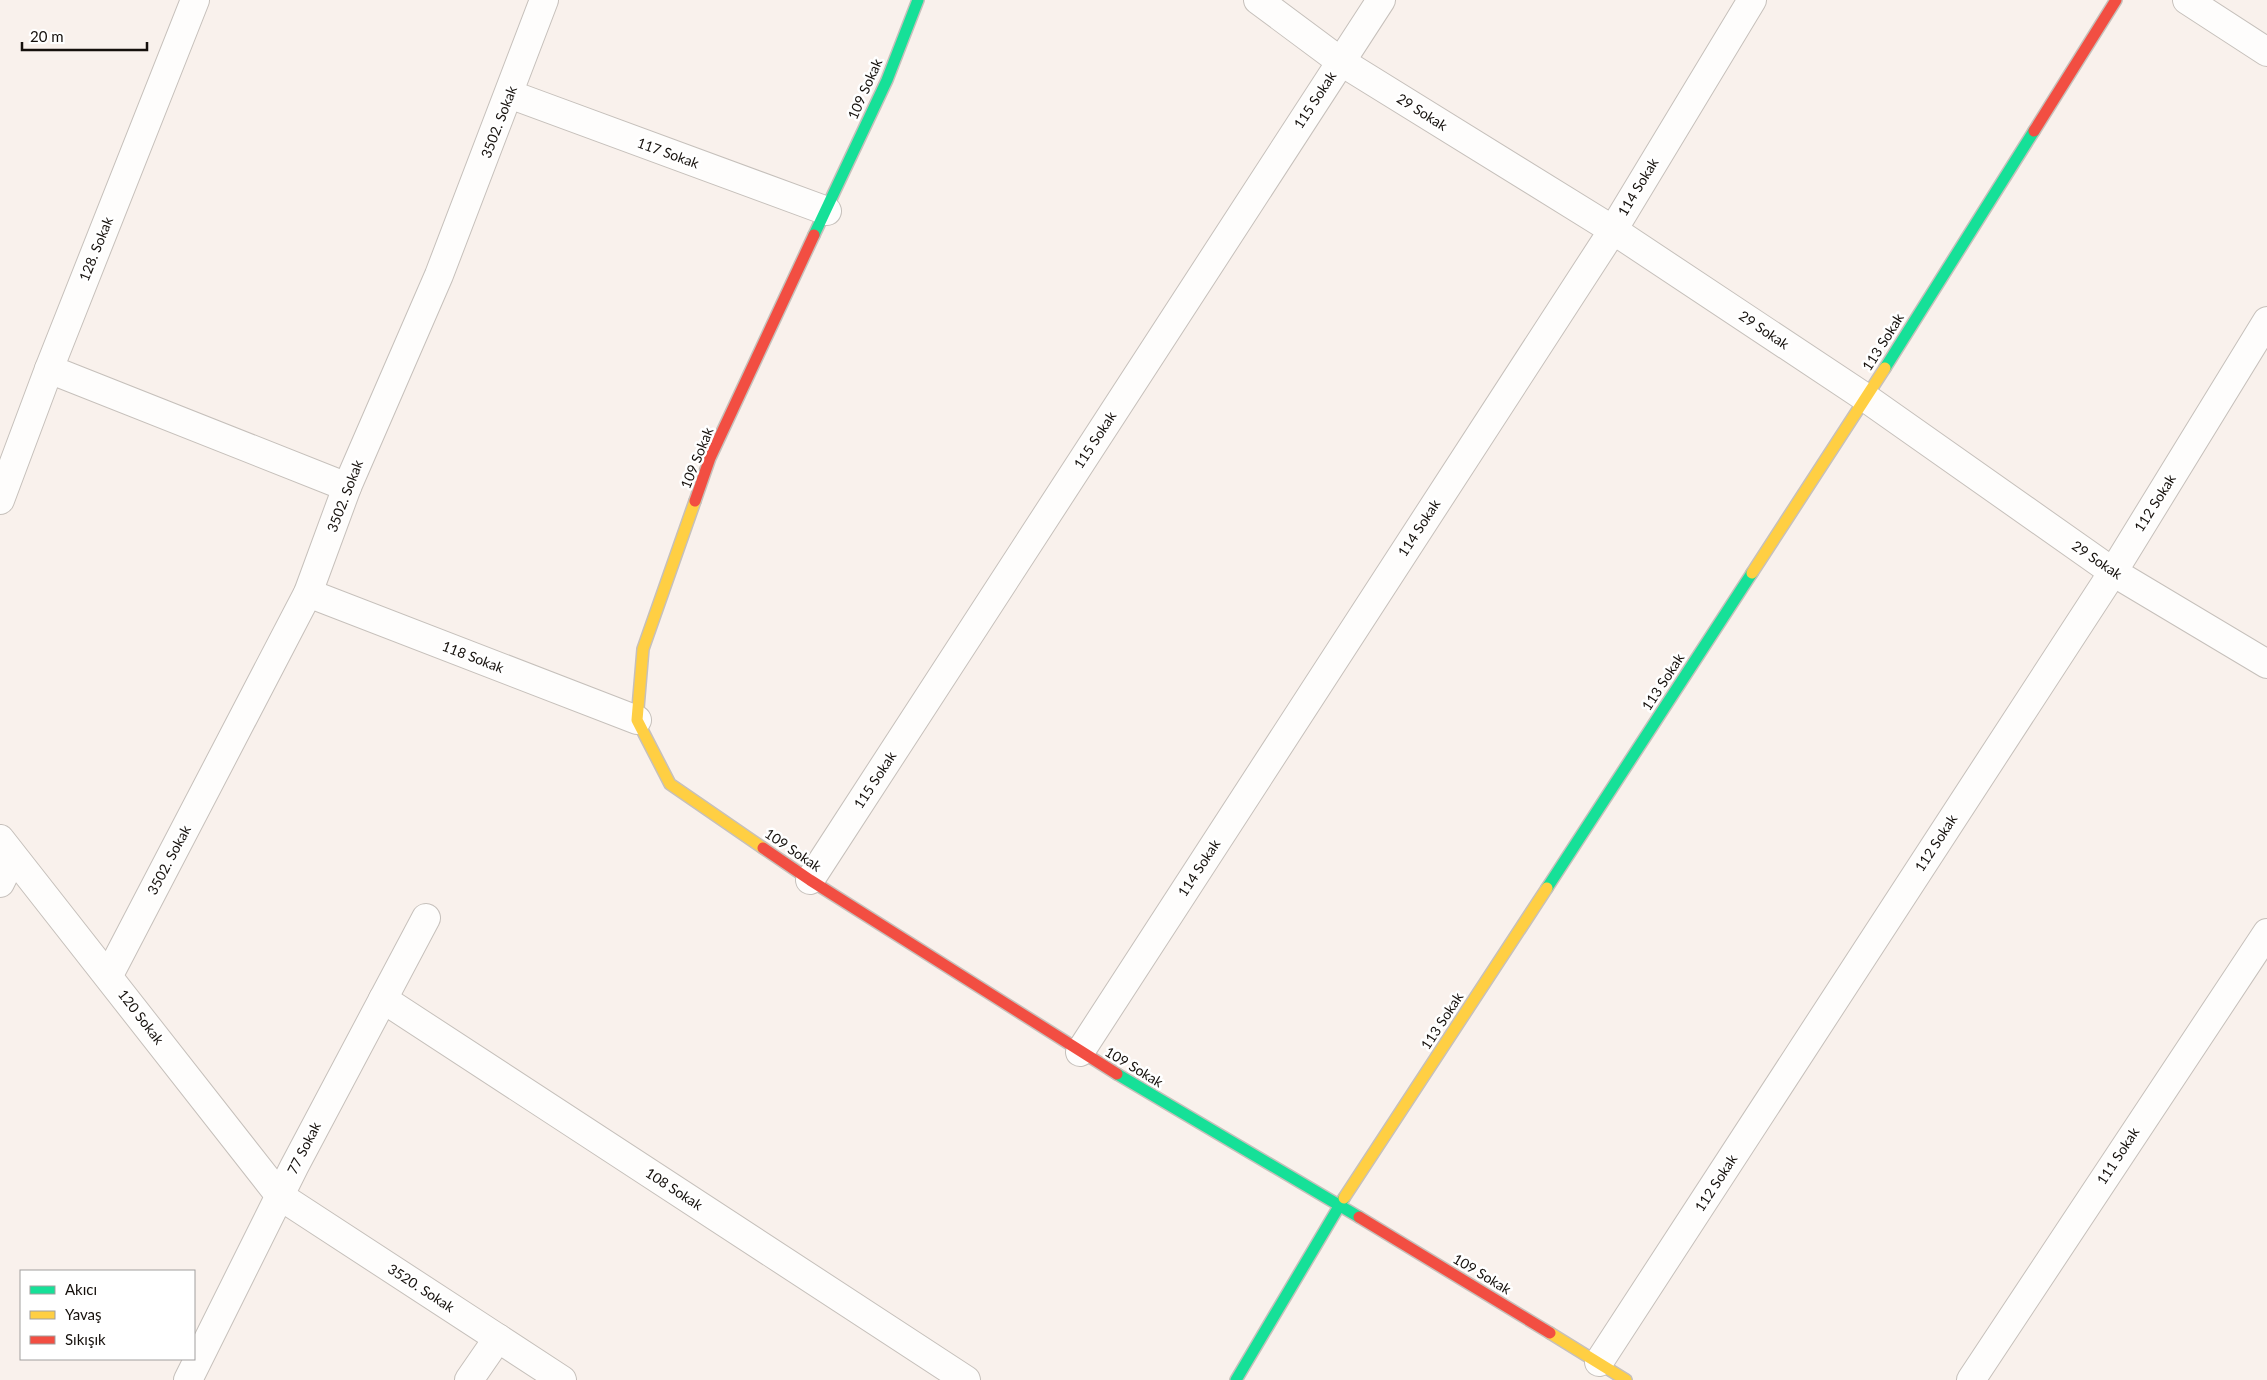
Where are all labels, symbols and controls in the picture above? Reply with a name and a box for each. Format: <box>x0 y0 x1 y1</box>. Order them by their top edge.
scale bar <box>22 20 148 52</box>
text: 20 m <box>30 27 64 45</box>
street label: 109 Sokak <box>844 55 886 122</box>
street label: 115 Sokak <box>1290 67 1340 131</box>
street label: 3502. Sokak <box>477 82 520 160</box>
street label: 29 Sokak <box>1394 89 1451 134</box>
street label: 117 Sokak <box>635 133 702 172</box>
street label: 114 Sokak <box>1614 154 1662 219</box>
street label: 128. Sokak <box>75 213 116 283</box>
street label: 29 Sokak <box>1736 307 1793 353</box>
street label: 113 Sokak <box>1858 309 1907 374</box>
street label: 115 Sokak <box>1070 407 1120 471</box>
street label: 109 Sokak <box>677 424 717 491</box>
street label: 3502. Sokak <box>323 456 366 534</box>
street label: 112 Sokak <box>2130 470 2179 535</box>
street label: 114 Sokak <box>1394 495 1444 559</box>
street label: 29 Sokak <box>2069 537 2126 583</box>
street label: 118 Sokak <box>440 637 507 676</box>
street label: 113 Sokak <box>1638 649 1688 713</box>
street label: 115 Sokak <box>850 747 900 811</box>
street label: 112 Sokak <box>1911 810 1961 874</box>
street label: 3502. Sokak <box>143 821 194 897</box>
street label: 109 Sokak <box>762 824 826 875</box>
street label: 114 Sokak <box>1174 835 1224 899</box>
street label: 120 Sokak <box>115 986 169 1048</box>
street label: 113 Sokak <box>1417 988 1467 1052</box>
street label: 109 Sokak <box>1102 1043 1167 1091</box>
street label: 77 Sokak <box>283 1118 324 1177</box>
street label: 111 Sokak <box>2093 1123 2143 1187</box>
street label: 112 Sokak <box>1691 1150 1741 1214</box>
street label: 108 Sokak <box>643 1164 707 1214</box>
street label: 109 Sokak <box>1450 1250 1515 1298</box>
street label: 3520. Sokak <box>385 1260 459 1316</box>
legend <box>20 1270 195 1360</box>
text: Akıcı <box>65 1280 97 1298</box>
text: Yavaş <box>65 1305 102 1323</box>
text: Sıkışık <box>65 1330 106 1348</box>

